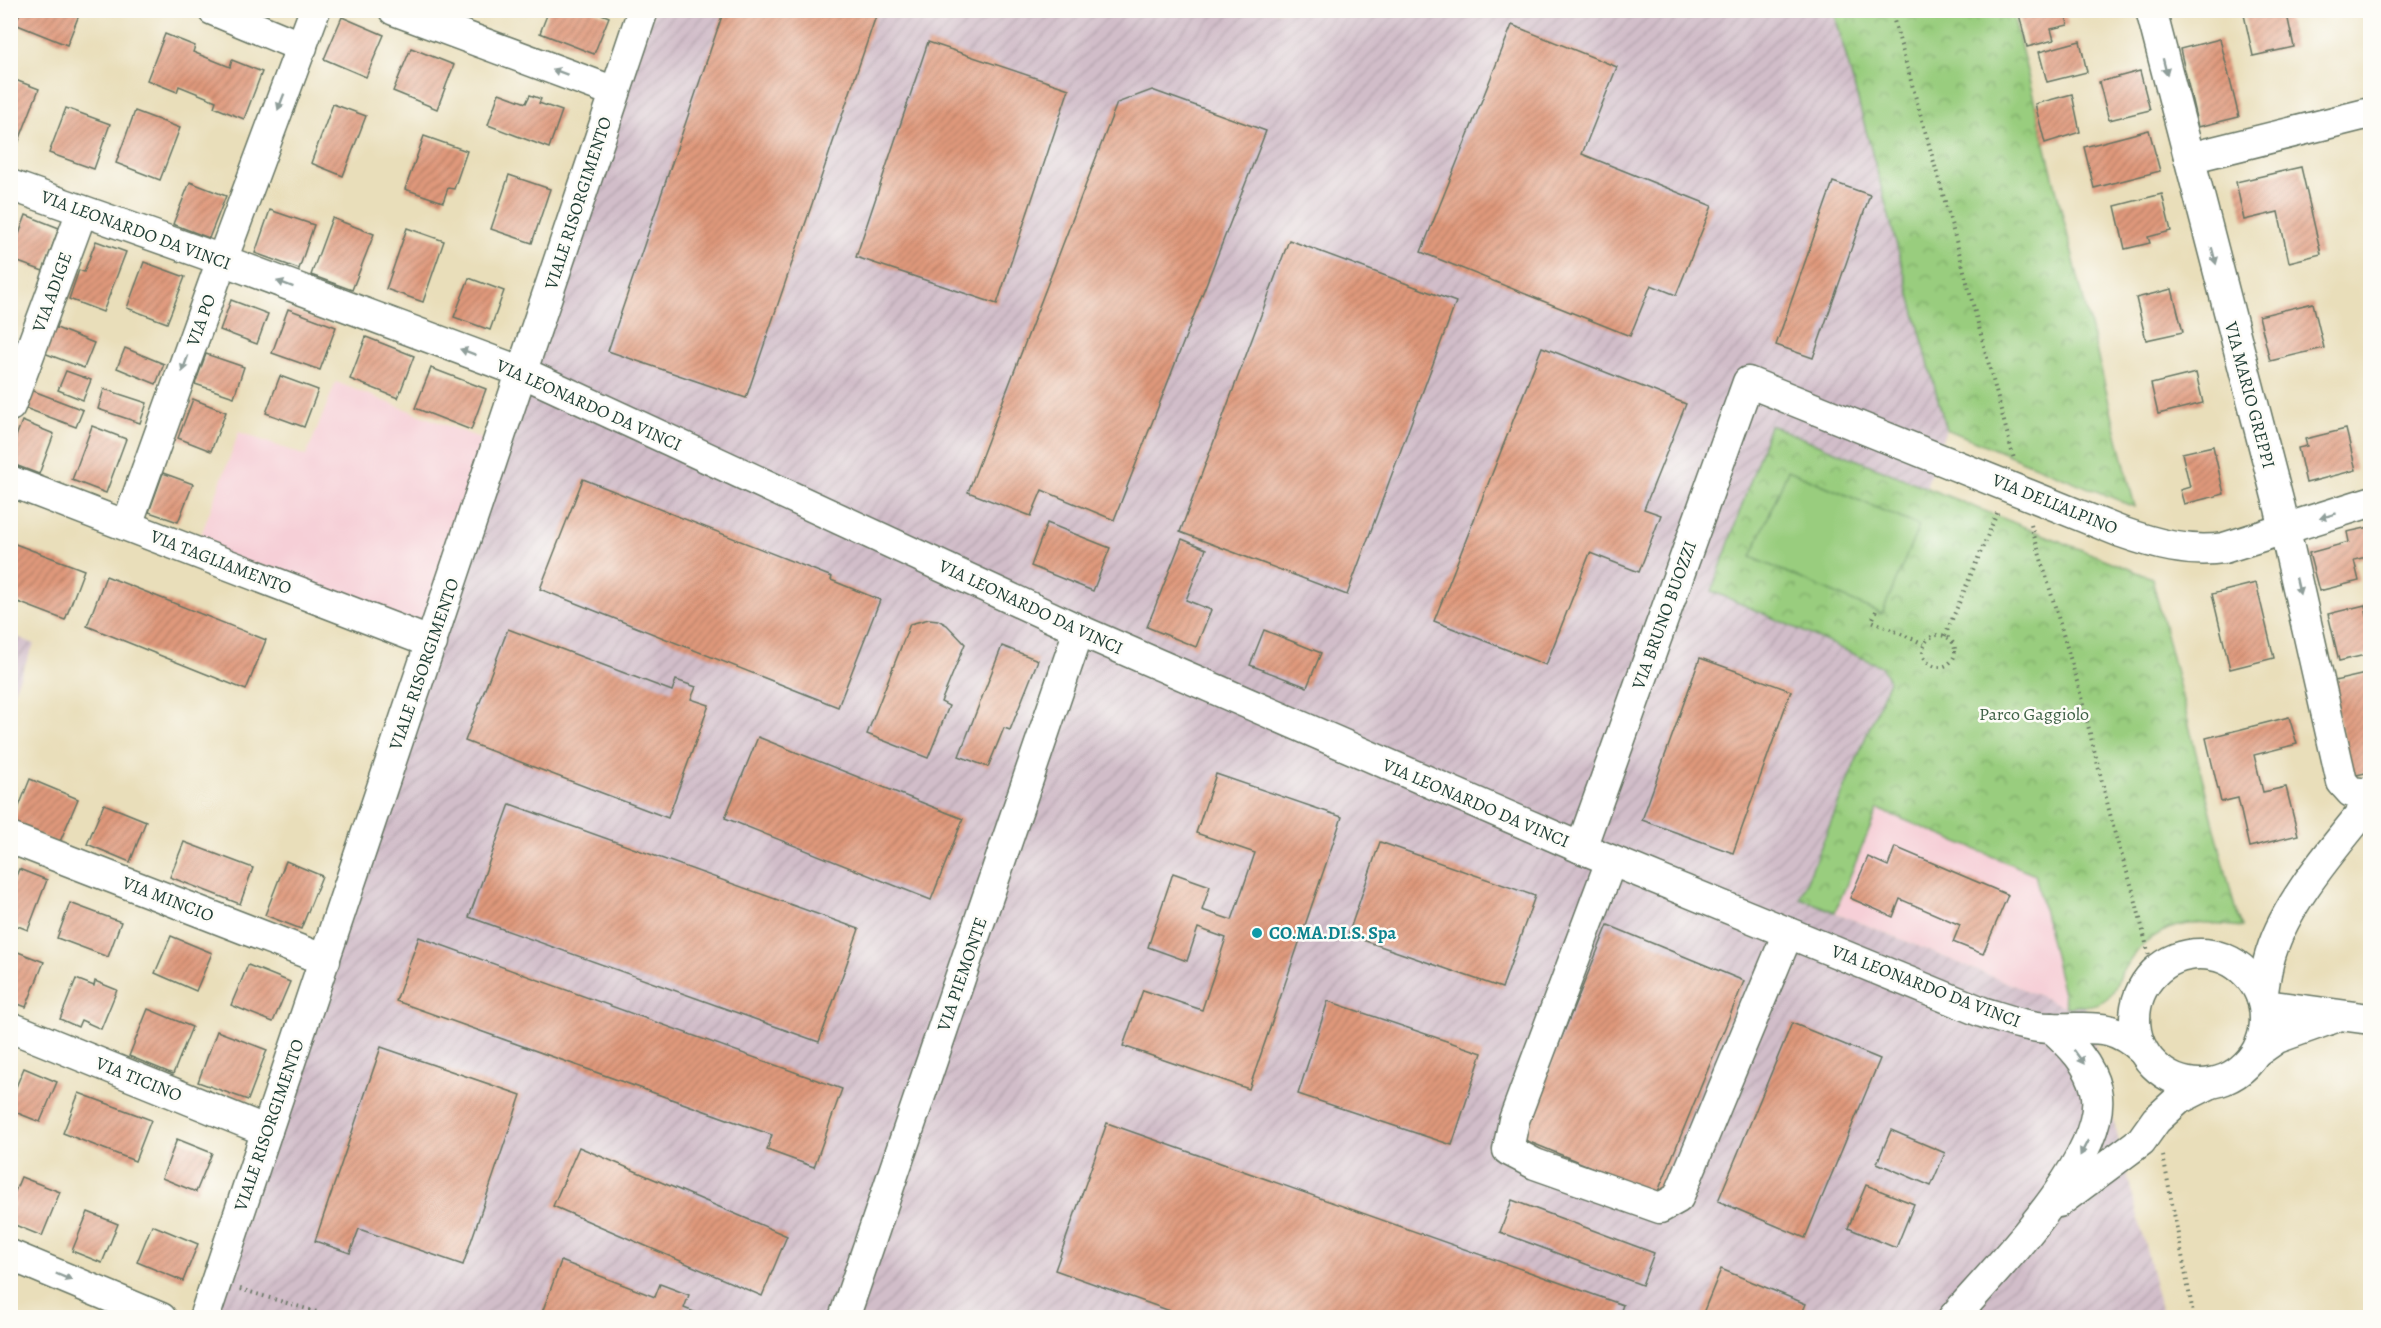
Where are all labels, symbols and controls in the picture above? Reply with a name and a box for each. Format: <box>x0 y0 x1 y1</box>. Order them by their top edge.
one-way arrow <box>2161 58 2171 76</box>
one-way arrow <box>551 66 569 76</box>
one-way arrow <box>276 93 286 111</box>
street label: VIALE RISORGIMENTO <box>538 114 617 293</box>
street label: VIA LEONARDO DA VINCI <box>37 184 234 276</box>
one-way arrow <box>2210 247 2219 265</box>
street label: VIA ADIGE <box>26 249 78 336</box>
one-way arrow <box>276 278 294 288</box>
street label: VIA PO <box>180 291 221 350</box>
street label: VIA MARIO GREPPI <box>2219 318 2281 471</box>
one-way arrow <box>458 346 476 356</box>
street label: VIA LEONARDO DA VINCI <box>492 353 685 457</box>
one-way arrow <box>179 355 189 373</box>
street label: VIA DELL'ALPINO <box>1988 468 2121 540</box>
one-way arrow <box>2319 512 2337 521</box>
street label: VIA TAGLIAMENTO <box>146 524 295 600</box>
street label: VIA BRUNO BUOZZI <box>1626 537 1702 694</box>
street label: VIA LEONARDO DA VINCI <box>934 553 1127 660</box>
street label: VIALE RISORGIMENTO <box>383 575 465 754</box>
one-way arrow <box>2294 577 2303 596</box>
park label: Parco Gaggiolo <box>1979 702 2089 726</box>
street label: VIA LEONARDO DA VINCI <box>1378 752 1573 853</box>
street label: VIA MINCIO <box>118 870 217 927</box>
street label: VIA PIEMONTE <box>931 914 993 1035</box>
place label: CO.MA.DI.S. Spa <box>1269 921 1397 945</box>
marker: CO.MA.DI.S. Spa <box>1250 926 1264 940</box>
street label: VIA LEONARDO DA VINCI <box>1827 939 2024 1033</box>
street label: VIALE RISORGIMENTO <box>228 1036 310 1215</box>
one-way arrow <box>2073 1048 2085 1064</box>
street label: VIA TICINO <box>91 1050 186 1107</box>
one-way arrow <box>2079 1140 2088 1157</box>
one-way arrow <box>56 1272 74 1282</box>

